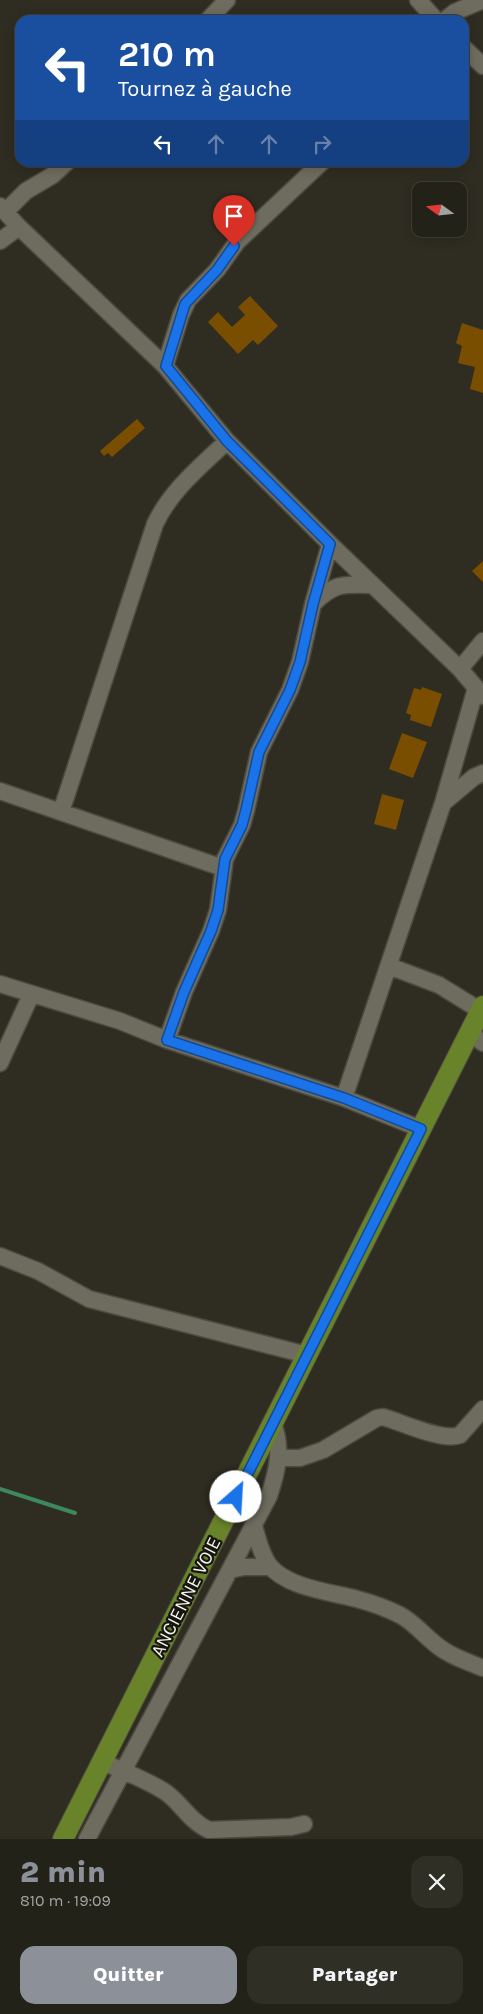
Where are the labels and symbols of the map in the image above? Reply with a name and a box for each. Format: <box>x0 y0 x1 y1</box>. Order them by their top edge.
north arrow <box>412 182 468 238</box>
pin <box>213 195 255 246</box>
position arrow <box>209 1470 261 1522</box>
street label: ANCIENNE VOIE <box>146 1533 226 1661</box>

